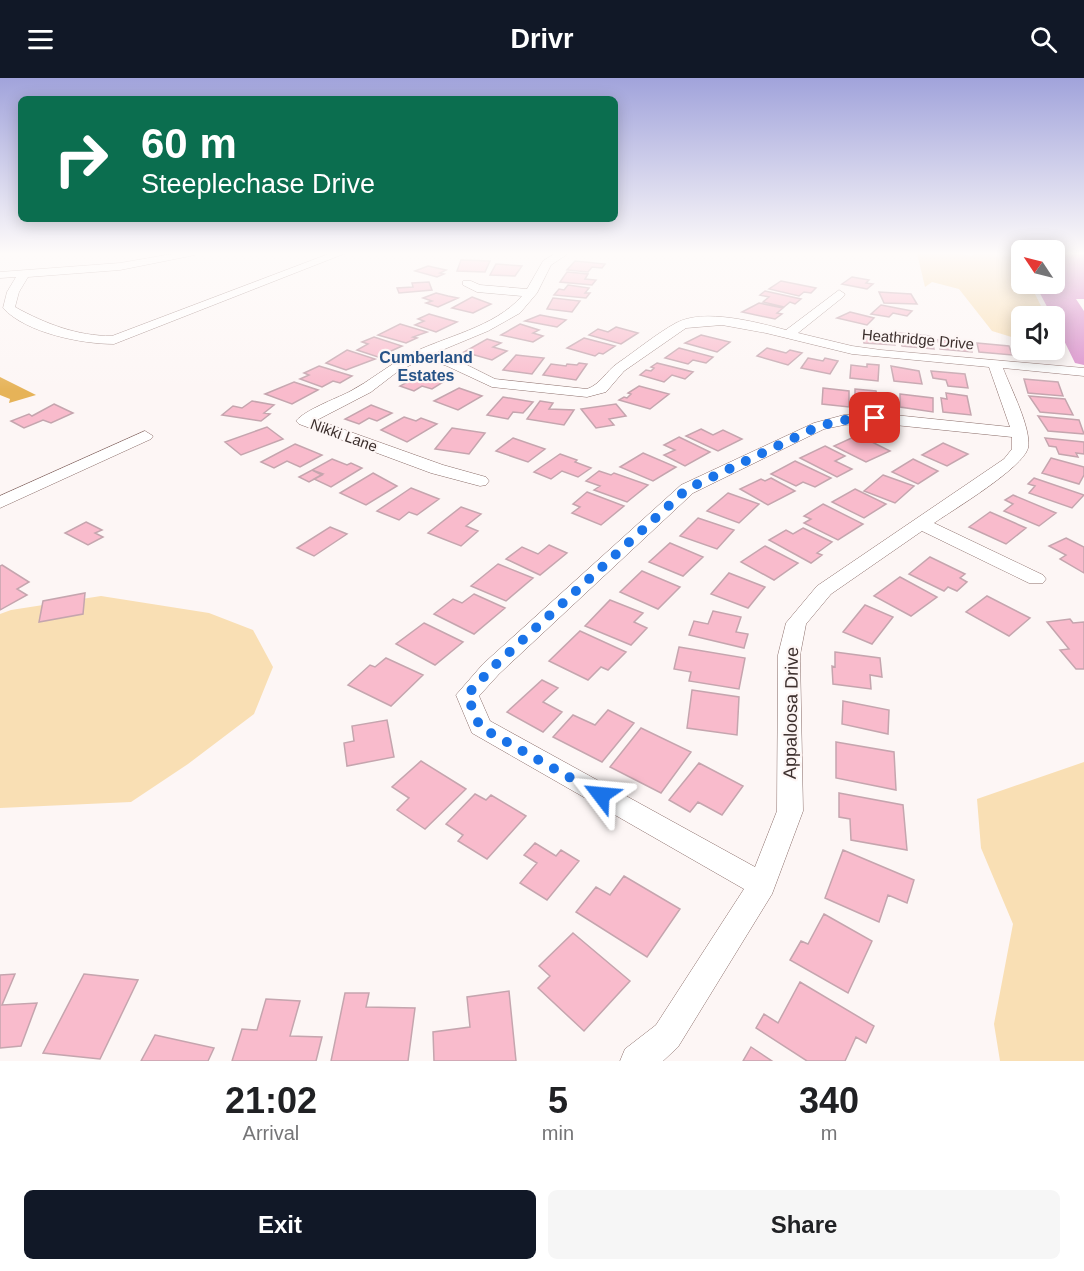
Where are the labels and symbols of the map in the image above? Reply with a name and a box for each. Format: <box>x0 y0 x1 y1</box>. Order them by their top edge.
north arrow <box>1011 240 1065 294</box>
street label: Heathridge Drive <box>861 326 975 352</box>
district label: Cumberland Estates <box>379 349 473 384</box>
pin <box>849 392 900 443</box>
street label: Nikki Lane <box>308 415 380 455</box>
street label: Appaloosa Drive <box>780 647 802 779</box>
position arrow <box>569 763 633 827</box>

